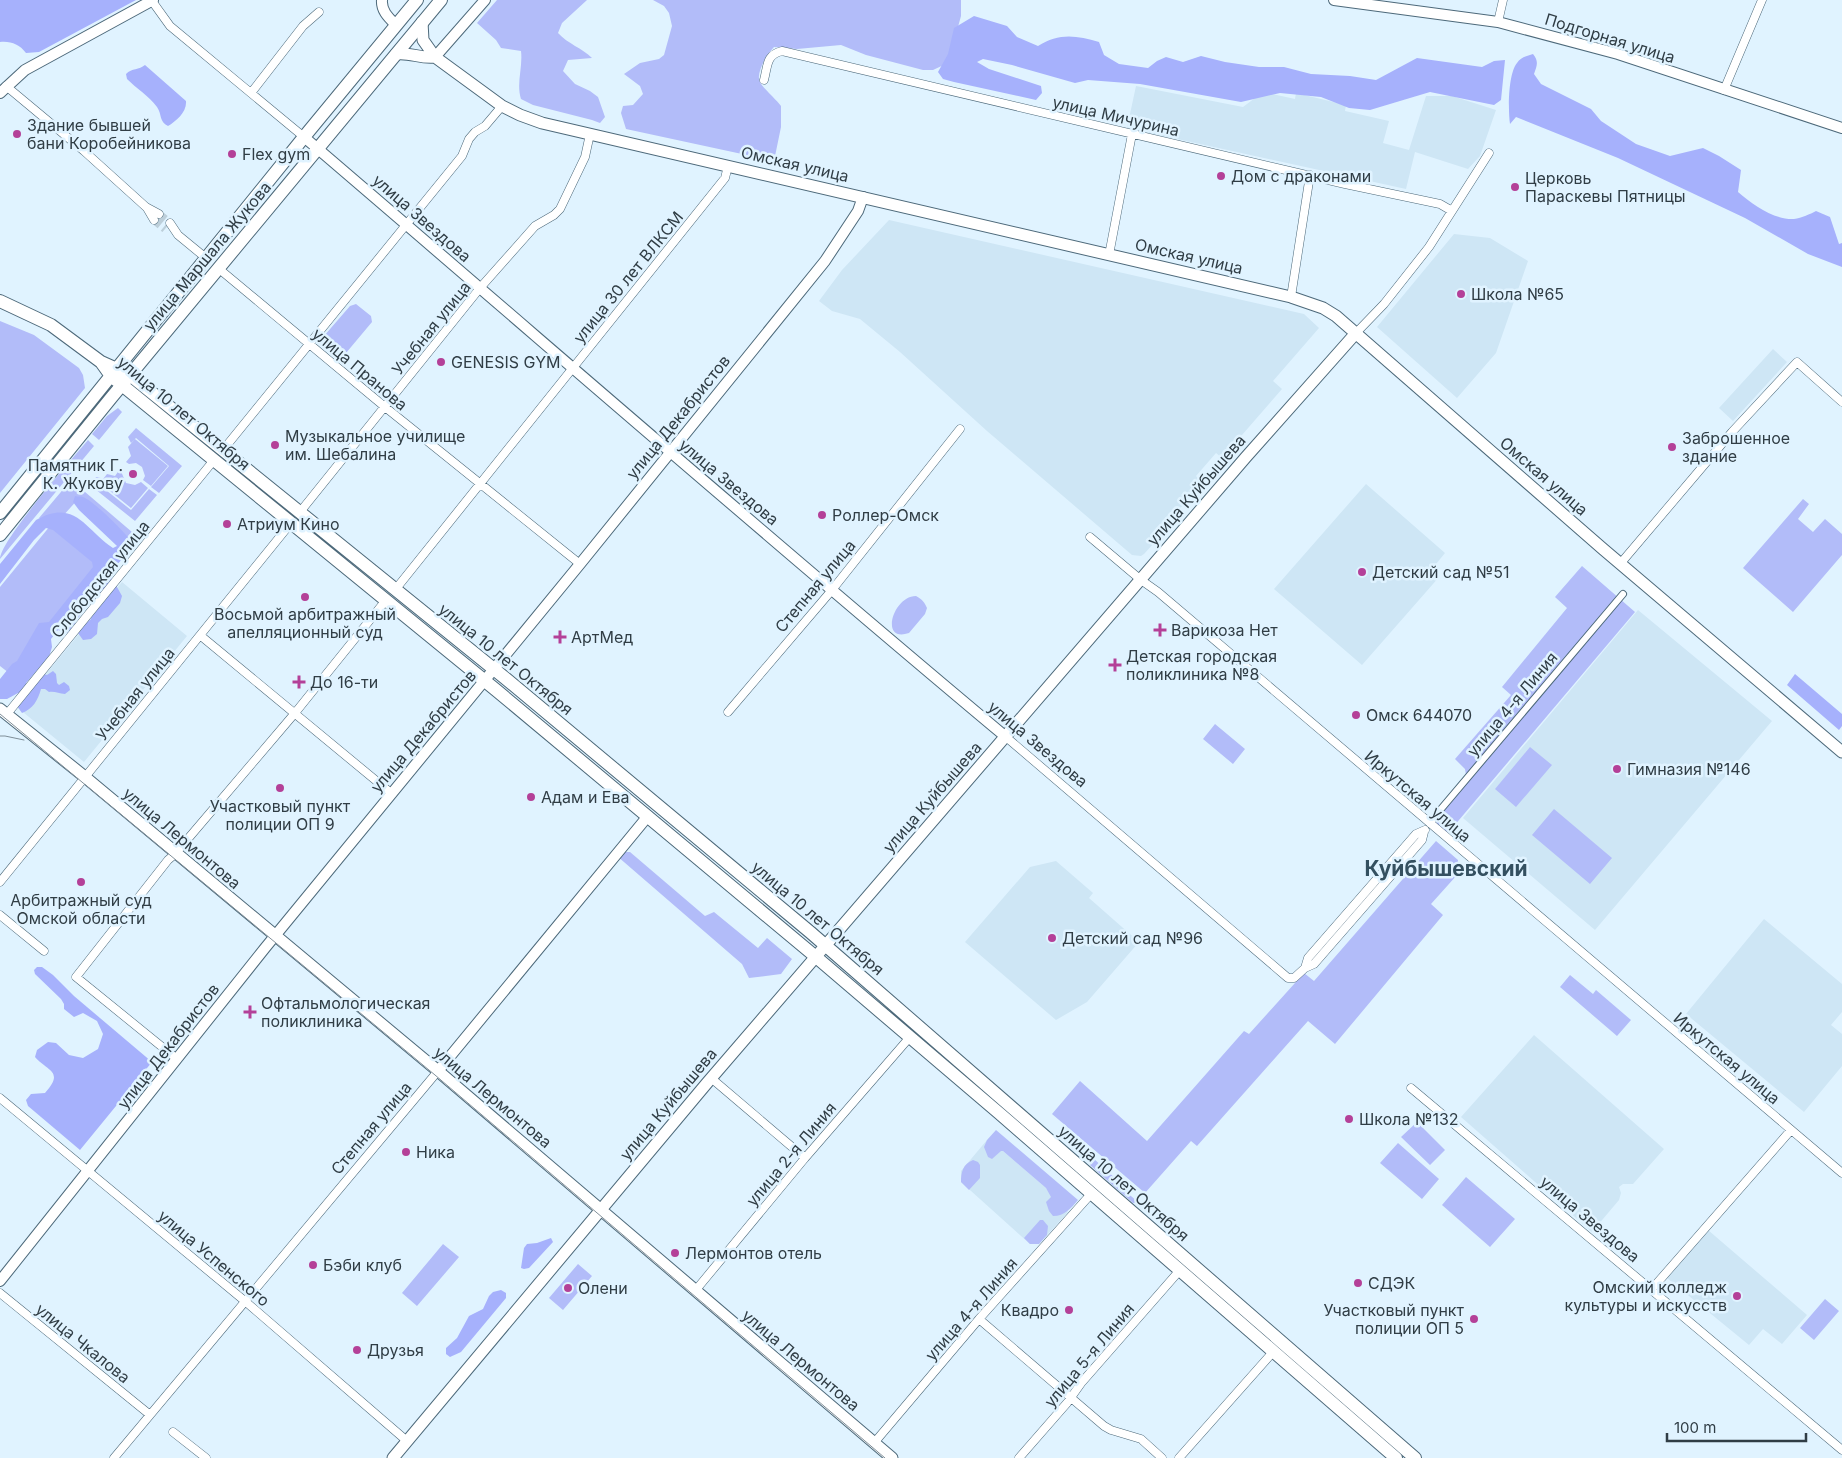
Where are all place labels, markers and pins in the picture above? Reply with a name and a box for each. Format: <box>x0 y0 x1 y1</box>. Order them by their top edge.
place label: Здание бывшей бани Коробейникова <box>27 115 191 153</box>
marker: Здание бывшей бани Коробейникова <box>11 128 23 140</box>
place label: Flex gym <box>242 144 310 164</box>
marker: Flex gym <box>226 148 238 160</box>
place label: Дом с драконами <box>1231 166 1371 186</box>
place label: Церковь Параскевы Пятницы <box>1525 168 1686 206</box>
marker: Дом с драконами <box>1215 170 1227 182</box>
marker: Церковь Параскевы Пятницы <box>1509 181 1521 193</box>
place label: Школа №65 <box>1471 284 1564 304</box>
marker: Школа №65 <box>1455 288 1467 300</box>
place label: GENESIS GYM <box>451 352 560 372</box>
marker: GENESIS GYM <box>435 356 447 368</box>
place label: Музыкальное училище им. Шебалина <box>285 426 465 464</box>
place label: Заброшенное здание <box>1682 428 1790 466</box>
marker: Музыкальное училище им. Шебалина <box>269 439 281 451</box>
marker: Заброшенное здание <box>1666 441 1678 453</box>
place label: Памятник Г. К. Жукову <box>28 455 123 493</box>
marker: Памятник Г. К. Жукову <box>127 468 139 480</box>
place label: Роллер-Омск <box>832 505 939 525</box>
marker: Роллер-Омск <box>816 509 828 521</box>
place label: Атриум Кино <box>237 514 340 534</box>
marker: Атриум Кино <box>221 518 233 530</box>
place label: Детский сад №51 <box>1372 562 1509 582</box>
marker: Детский сад №51 <box>1356 566 1368 578</box>
marker: Восьмой арбитражный апелляционный суд <box>299 591 311 603</box>
place label: Восьмой арбитражный апелляционный суд <box>214 604 396 642</box>
place label: Варикоза Нет <box>1171 620 1278 640</box>
marker: Варикоза Нет <box>1153 623 1167 637</box>
place label: АртМед <box>571 627 633 647</box>
marker: АртМед <box>553 630 567 644</box>
place label: Детская городская поликлиника №8 <box>1126 646 1277 684</box>
marker: Детская городская поликлиника №8 <box>1108 658 1122 672</box>
place label: До 16-ти <box>310 672 378 692</box>
marker: До 16-ти <box>292 675 306 689</box>
place label: Омск 644070 <box>1366 705 1472 725</box>
marker: Омск 644070 <box>1350 709 1362 721</box>
place label: Гимназия №146 <box>1627 759 1751 779</box>
marker: Гимназия №146 <box>1611 763 1623 775</box>
marker: Участковый пункт полиции ОП 9 <box>274 782 286 794</box>
place label: Адам и Ева <box>541 787 630 807</box>
marker: Адам и Ева <box>525 791 537 803</box>
place label: Участковый пункт полиции ОП 9 <box>210 796 351 834</box>
marker: Арбитражный суд Омской области <box>75 876 87 888</box>
place label: Арбитражный суд Омской области <box>10 890 152 928</box>
place label: Детский сад №96 <box>1062 928 1203 948</box>
marker: Детский сад №96 <box>1046 932 1058 944</box>
place label: Офтальмологическая поликлиника <box>261 993 430 1031</box>
marker: Офтальмологическая поликлиника <box>243 1005 257 1019</box>
place label: Школа №132 <box>1359 1109 1459 1129</box>
marker: Школа №132 <box>1343 1113 1355 1125</box>
place label: Ника <box>416 1142 455 1162</box>
marker: Ника <box>400 1146 412 1158</box>
place label: Лермонтов отель <box>685 1243 822 1263</box>
marker: Лермонтов отель <box>669 1247 681 1259</box>
place label: Бэби клуб <box>323 1255 402 1275</box>
marker: Бэби клуб <box>307 1259 319 1271</box>
place label: СДЭК <box>1368 1273 1415 1293</box>
marker: СДЭК <box>1352 1277 1364 1289</box>
place label: Омский колледж культуры и искусств <box>1565 1277 1727 1315</box>
place label: Олени <box>578 1278 628 1298</box>
marker: Олени <box>562 1282 574 1294</box>
marker: Омский колледж культуры и искусств <box>1731 1290 1743 1302</box>
place label: Квадро <box>1001 1300 1059 1320</box>
place label: Участковый пункт полиции ОП 5 <box>1324 1300 1465 1338</box>
marker: Квадро <box>1063 1304 1075 1316</box>
marker: Участковый пункт полиции ОП 5 <box>1468 1313 1480 1325</box>
place label: Друзья <box>367 1340 424 1360</box>
marker: Друзья <box>351 1344 363 1356</box>

